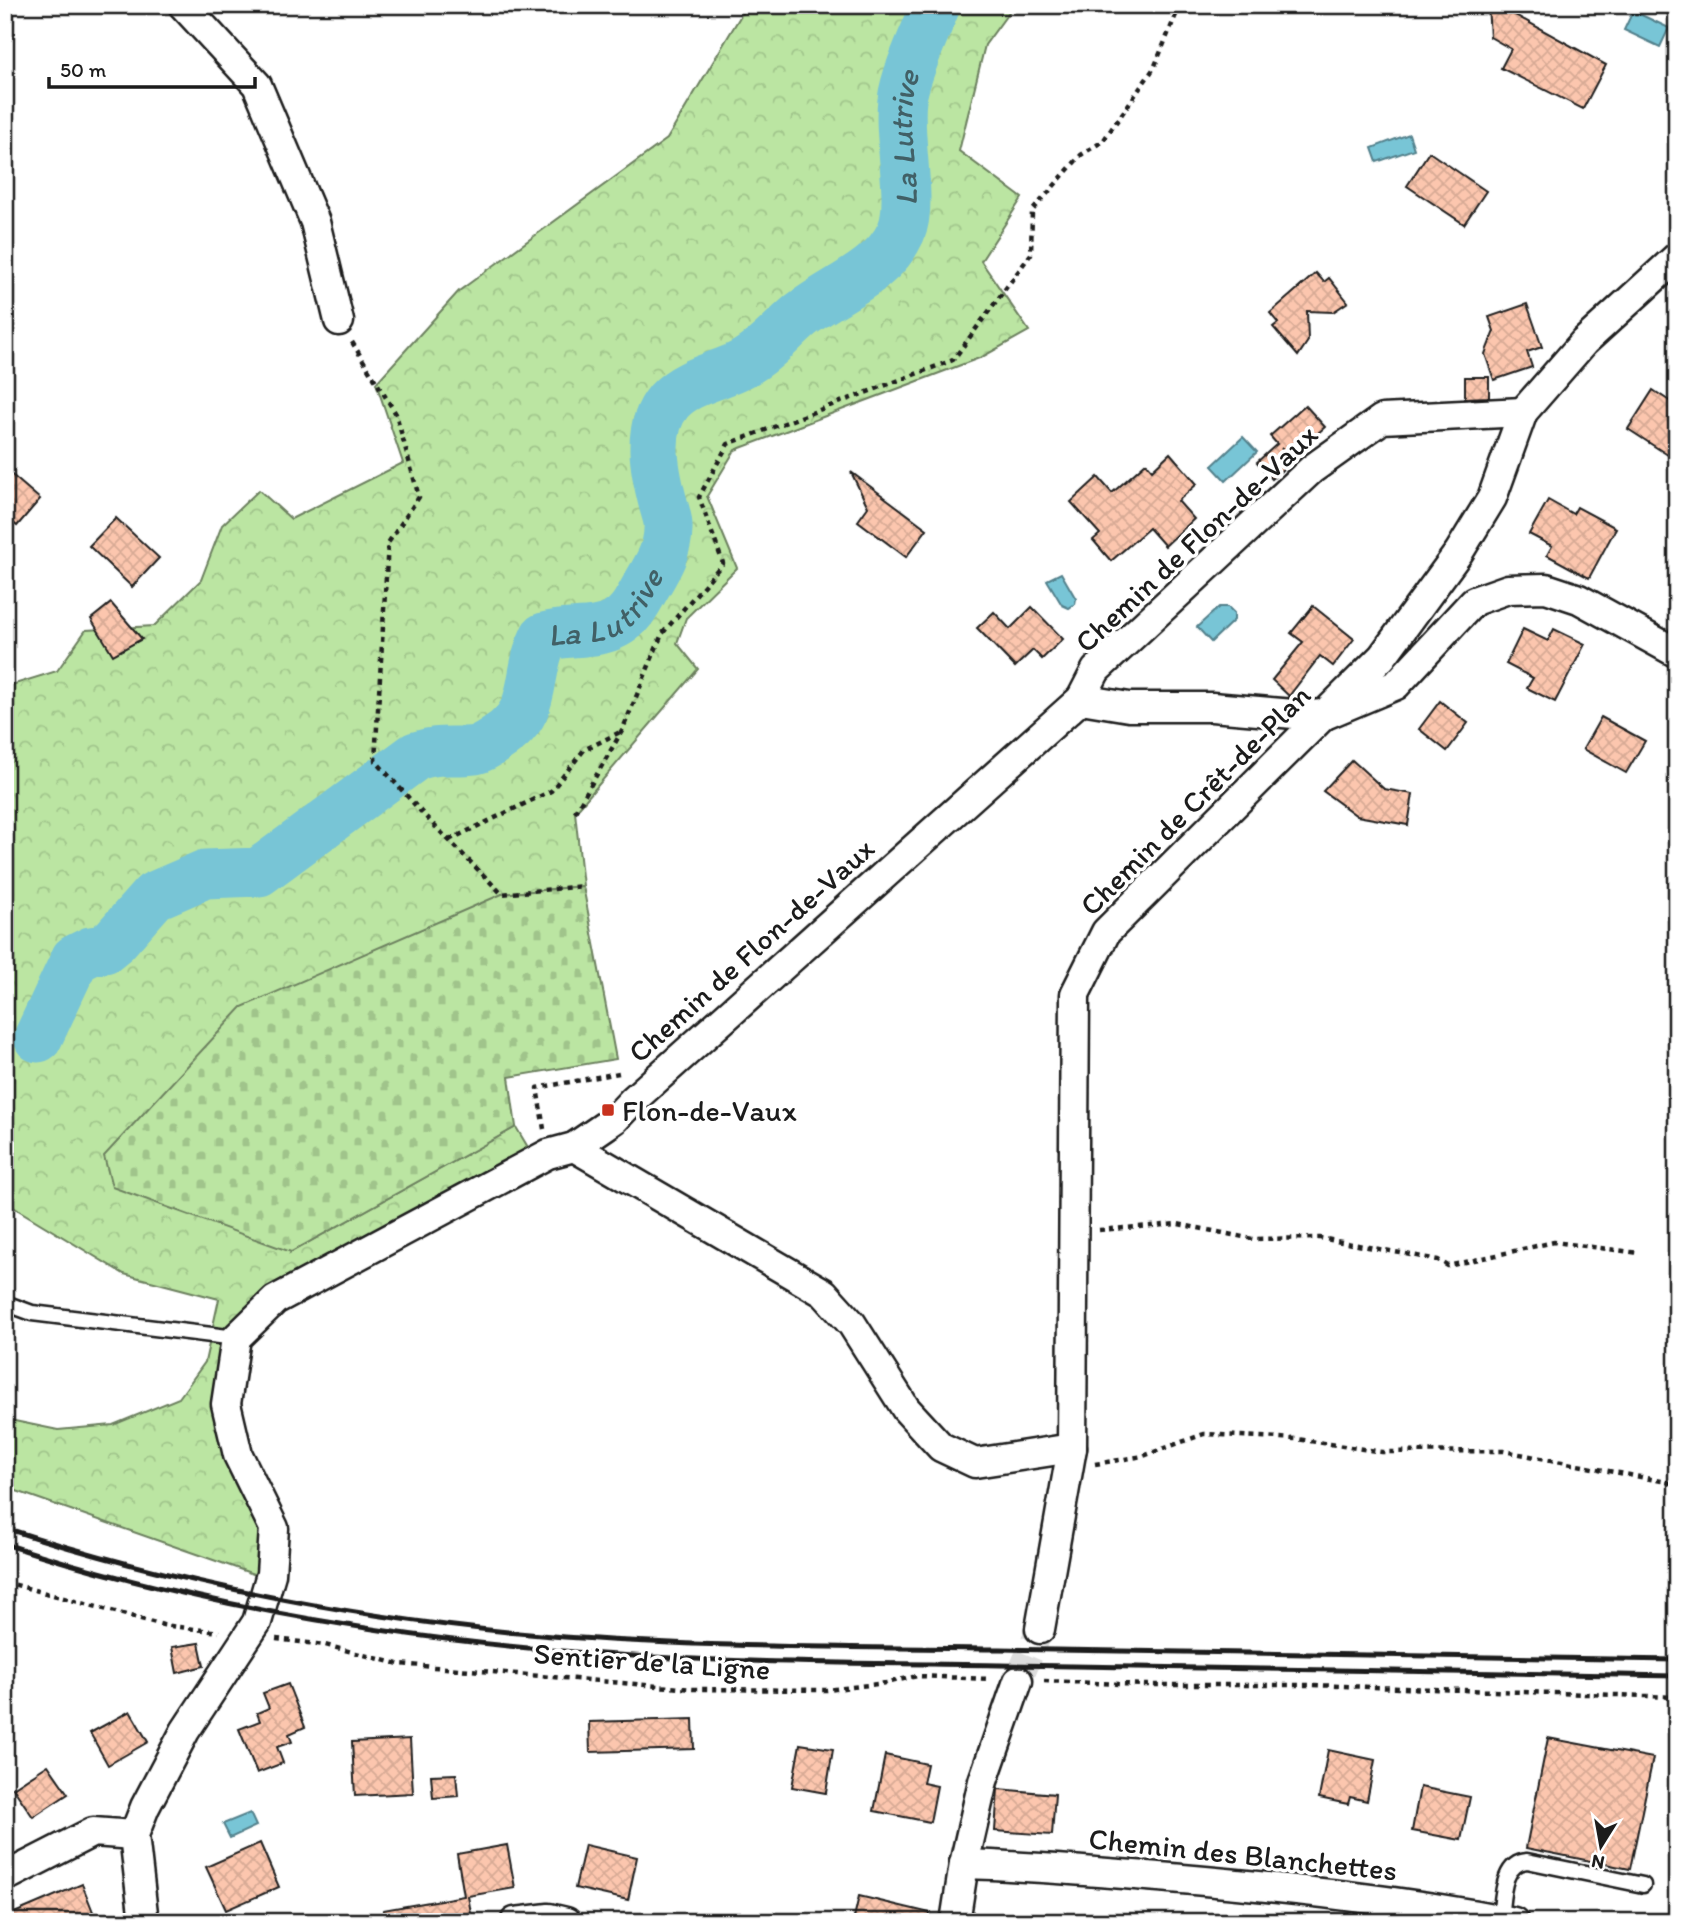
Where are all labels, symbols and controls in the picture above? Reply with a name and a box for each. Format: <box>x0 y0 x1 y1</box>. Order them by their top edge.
scale bar <box>49 46 256 90</box>
text: 50 m <box>60 57 107 82</box>
water label: La Lutrive <box>882 63 928 206</box>
street label: Chemin de Flon-de-Vaux <box>1067 416 1325 660</box>
water label: La Lutrive <box>545 560 672 654</box>
street label: Chemin de Crêt-de-Plan <box>1072 677 1318 923</box>
street label: Chemin de Flon-de-Vaux <box>620 830 882 1070</box>
place label: Flon-de-Vaux <box>622 1092 797 1129</box>
marker: Flon-de-Vaux <box>600 1102 616 1118</box>
street label: Sentier de la Ligne <box>532 1634 772 1688</box>
north arrow <box>1566 1812 1636 1882</box>
street label: Chemin des Blanchettes <box>1087 1819 1399 1889</box>
text: N <box>1589 1850 1606 1875</box>

